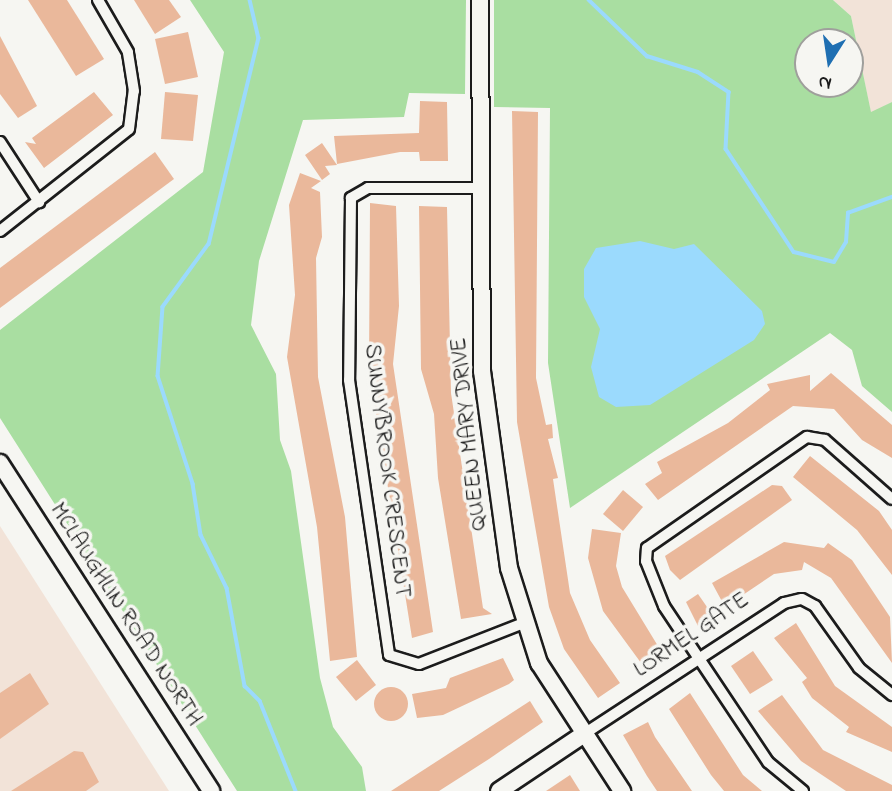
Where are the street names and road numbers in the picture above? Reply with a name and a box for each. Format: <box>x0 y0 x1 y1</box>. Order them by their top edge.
street label: QUEEN MARY DRIVE <box>446 336 494 532</box>
street label: SUNNYBROOK CRESCENT <box>357 342 415 600</box>
street label: MCLAUGHLIN ROAD NORTH <box>43 498 207 732</box>
street label: LORMEL GATE <box>629 587 755 685</box>

